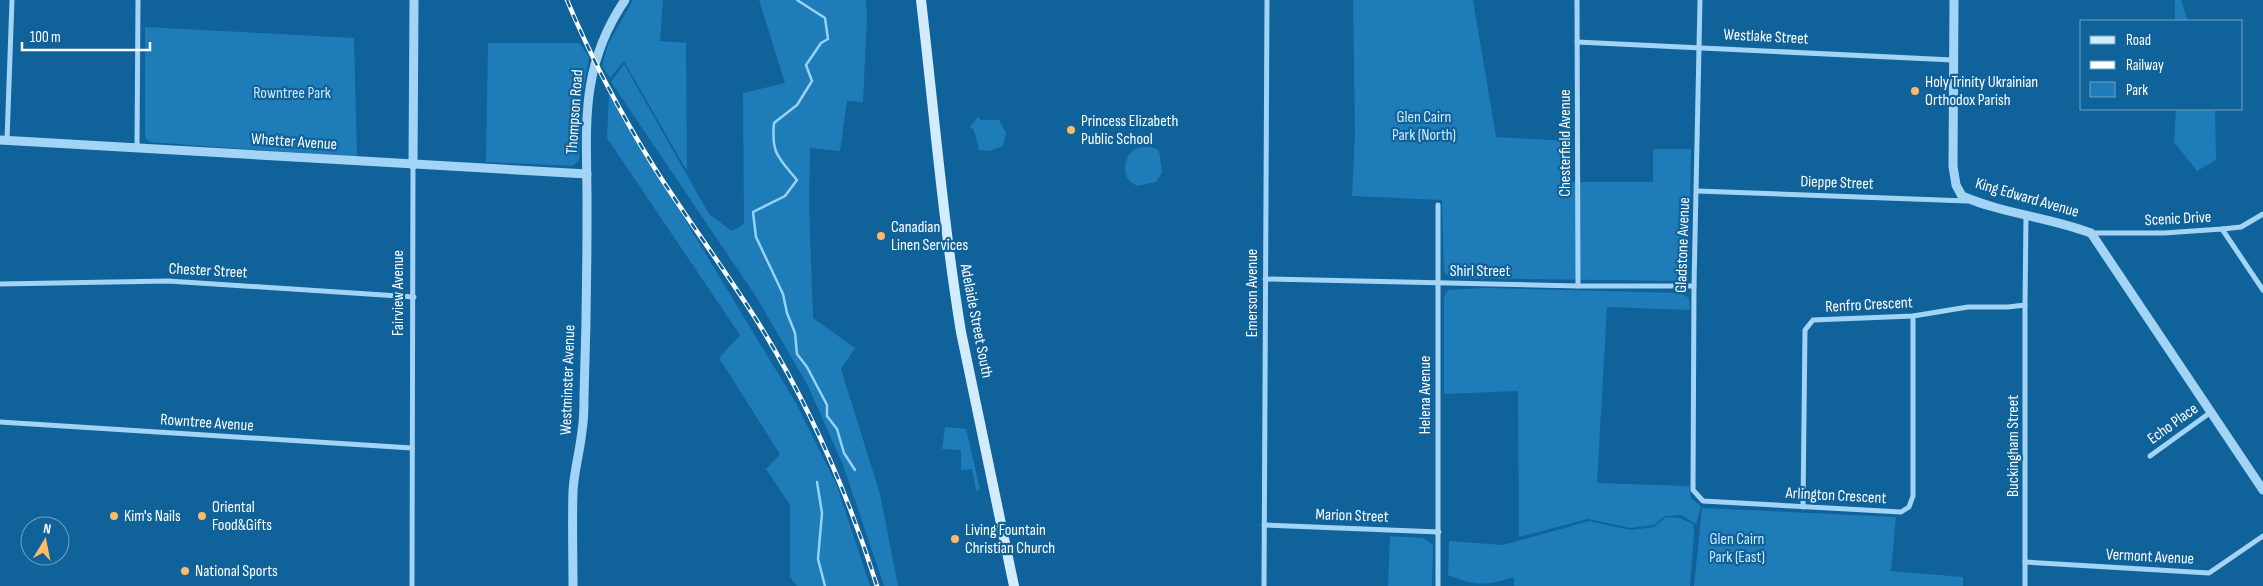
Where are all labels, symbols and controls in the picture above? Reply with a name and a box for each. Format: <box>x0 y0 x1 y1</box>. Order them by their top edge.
scale bar <box>22 20 150 52</box>
legend <box>2080 20 2243 110</box>
street label: Westlake Street <box>1723 25 1809 49</box>
text: 100 m <box>30 28 61 47</box>
text: Road <box>2126 31 2151 50</box>
text: Railway <box>2126 56 2164 75</box>
street label: Thompson Road <box>563 69 587 155</box>
place label: Holy Trinity Ukrainian Orthodox Parish <box>1925 73 2038 110</box>
text: Park <box>2126 81 2148 100</box>
park label: Rowntree Park <box>253 84 331 103</box>
marker: Holy Trinity Ukrainian Orthodox Parish <box>1909 85 1921 97</box>
street label: Chesterfield Avenue <box>1556 89 1575 197</box>
park label: Glen Cairn Park (North) <box>1392 108 1456 145</box>
place label: Princess Elizabeth Public School <box>1081 112 1178 149</box>
marker: Princess Elizabeth Public School <box>1065 124 1077 136</box>
street label: Whetter Avenue <box>250 130 338 154</box>
street label: Dieppe Street <box>1800 172 1874 194</box>
street label: King Edward Avenue <box>1973 174 2081 222</box>
street label: Gladstone Avenue <box>1672 197 1694 293</box>
street label: Scenic Drive <box>2144 208 2212 230</box>
place label: Canadian Linen Services <box>891 218 969 255</box>
marker: Canadian Linen Services <box>875 230 887 242</box>
street label: Emerson Avenue <box>1243 249 1262 337</box>
street label: Fairview Avenue <box>389 250 408 336</box>
street label: Chester Street <box>168 259 248 283</box>
street label: Adelaide Street South <box>955 261 996 380</box>
street label: Shirl Street <box>1450 262 1510 281</box>
street label: Renfro Crescent <box>1825 293 1913 317</box>
street label: Westminster Avenue <box>557 324 579 436</box>
street label: Helena Avenue <box>1416 356 1435 434</box>
street label: Buckingham Street <box>2004 395 2023 497</box>
street label: Echo Place <box>2144 399 2202 449</box>
street label: Rowntree Avenue <box>160 410 254 436</box>
street label: Arlington Crescent <box>1784 484 1887 508</box>
place label: Oriental Food&Gifts <box>212 498 272 535</box>
street label: Marion Street <box>1315 505 1389 527</box>
place label: Kim's Nails <box>124 507 181 526</box>
marker: Kim's Nails <box>108 510 120 522</box>
marker: Oriental Food&Gifts <box>196 510 208 522</box>
north arrow <box>20 516 70 566</box>
text: N <box>42 520 52 538</box>
place label: Living Fountain Christian Church <box>965 521 1055 558</box>
park label: Glen Cairn Park (East) <box>1709 530 1765 567</box>
marker: Living Fountain Christian Church <box>949 533 961 545</box>
street label: Vermont Avenue <box>2105 545 2195 569</box>
place label: National Sports <box>195 562 278 581</box>
marker: National Sports <box>179 565 191 577</box>

